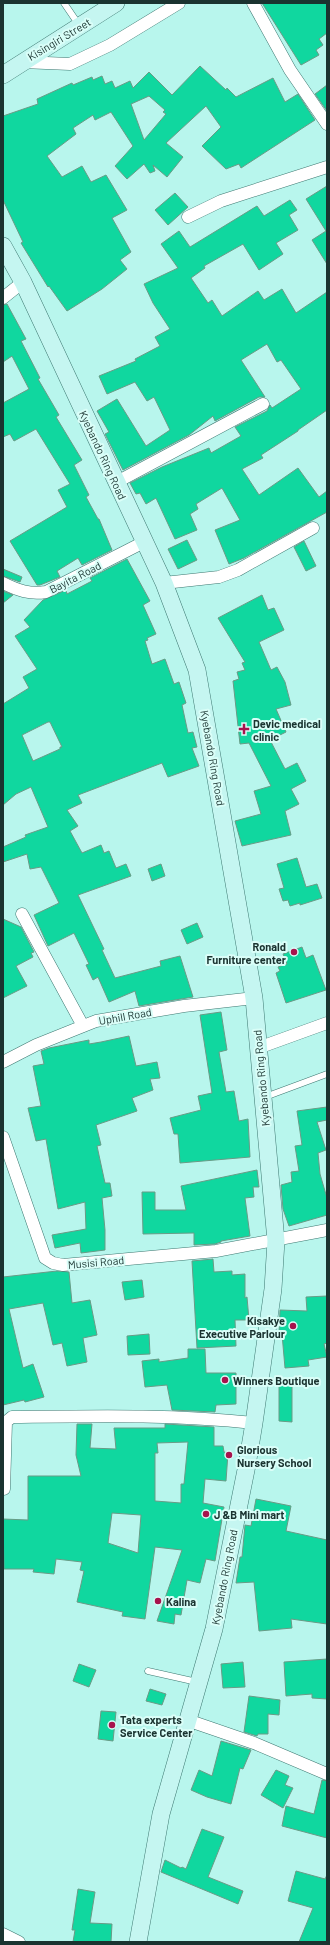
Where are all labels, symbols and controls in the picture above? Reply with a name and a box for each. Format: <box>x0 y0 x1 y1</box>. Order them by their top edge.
street label: Kisingiri Street <box>25 15 93 63</box>
street label: Kyebando Ring Road <box>77 408 129 502</box>
street label: Bayita Road <box>47 558 103 596</box>
street label: Kyebando Ring Road <box>198 709 228 807</box>
place label: Devic medical clinic <box>253 717 321 743</box>
marker: Devic medical clinic <box>238 723 250 735</box>
place label: Ronald Furniture center <box>207 940 287 966</box>
marker: Ronald Furniture center <box>289 947 299 957</box>
street label: Uphill Road <box>98 1005 152 1027</box>
street label: Kyebando Ring Road <box>250 1029 272 1127</box>
street label: Musisi Road <box>67 1253 125 1271</box>
place label: Kisakye Executive Parlour <box>199 1314 286 1340</box>
marker: Kisakye Executive Parlour <box>288 1321 298 1331</box>
place label: Winners Boutique <box>233 1374 319 1387</box>
marker: Winners Boutique <box>220 1375 230 1385</box>
place label: Glorious Nursery School <box>237 1443 312 1469</box>
marker: Glorious Nursery School <box>224 1450 234 1460</box>
place label: J &B Mini mart <box>214 1508 285 1521</box>
marker: J &B Mini mart <box>201 1509 211 1519</box>
street label: Kyebando Ring Road <box>208 1528 240 1626</box>
place label: Kalina <box>166 1595 196 1608</box>
marker: Kalina <box>153 1596 163 1606</box>
place label: Tata experts Service Center <box>120 1713 193 1739</box>
marker: Tata experts Service Center <box>107 1720 117 1730</box>

